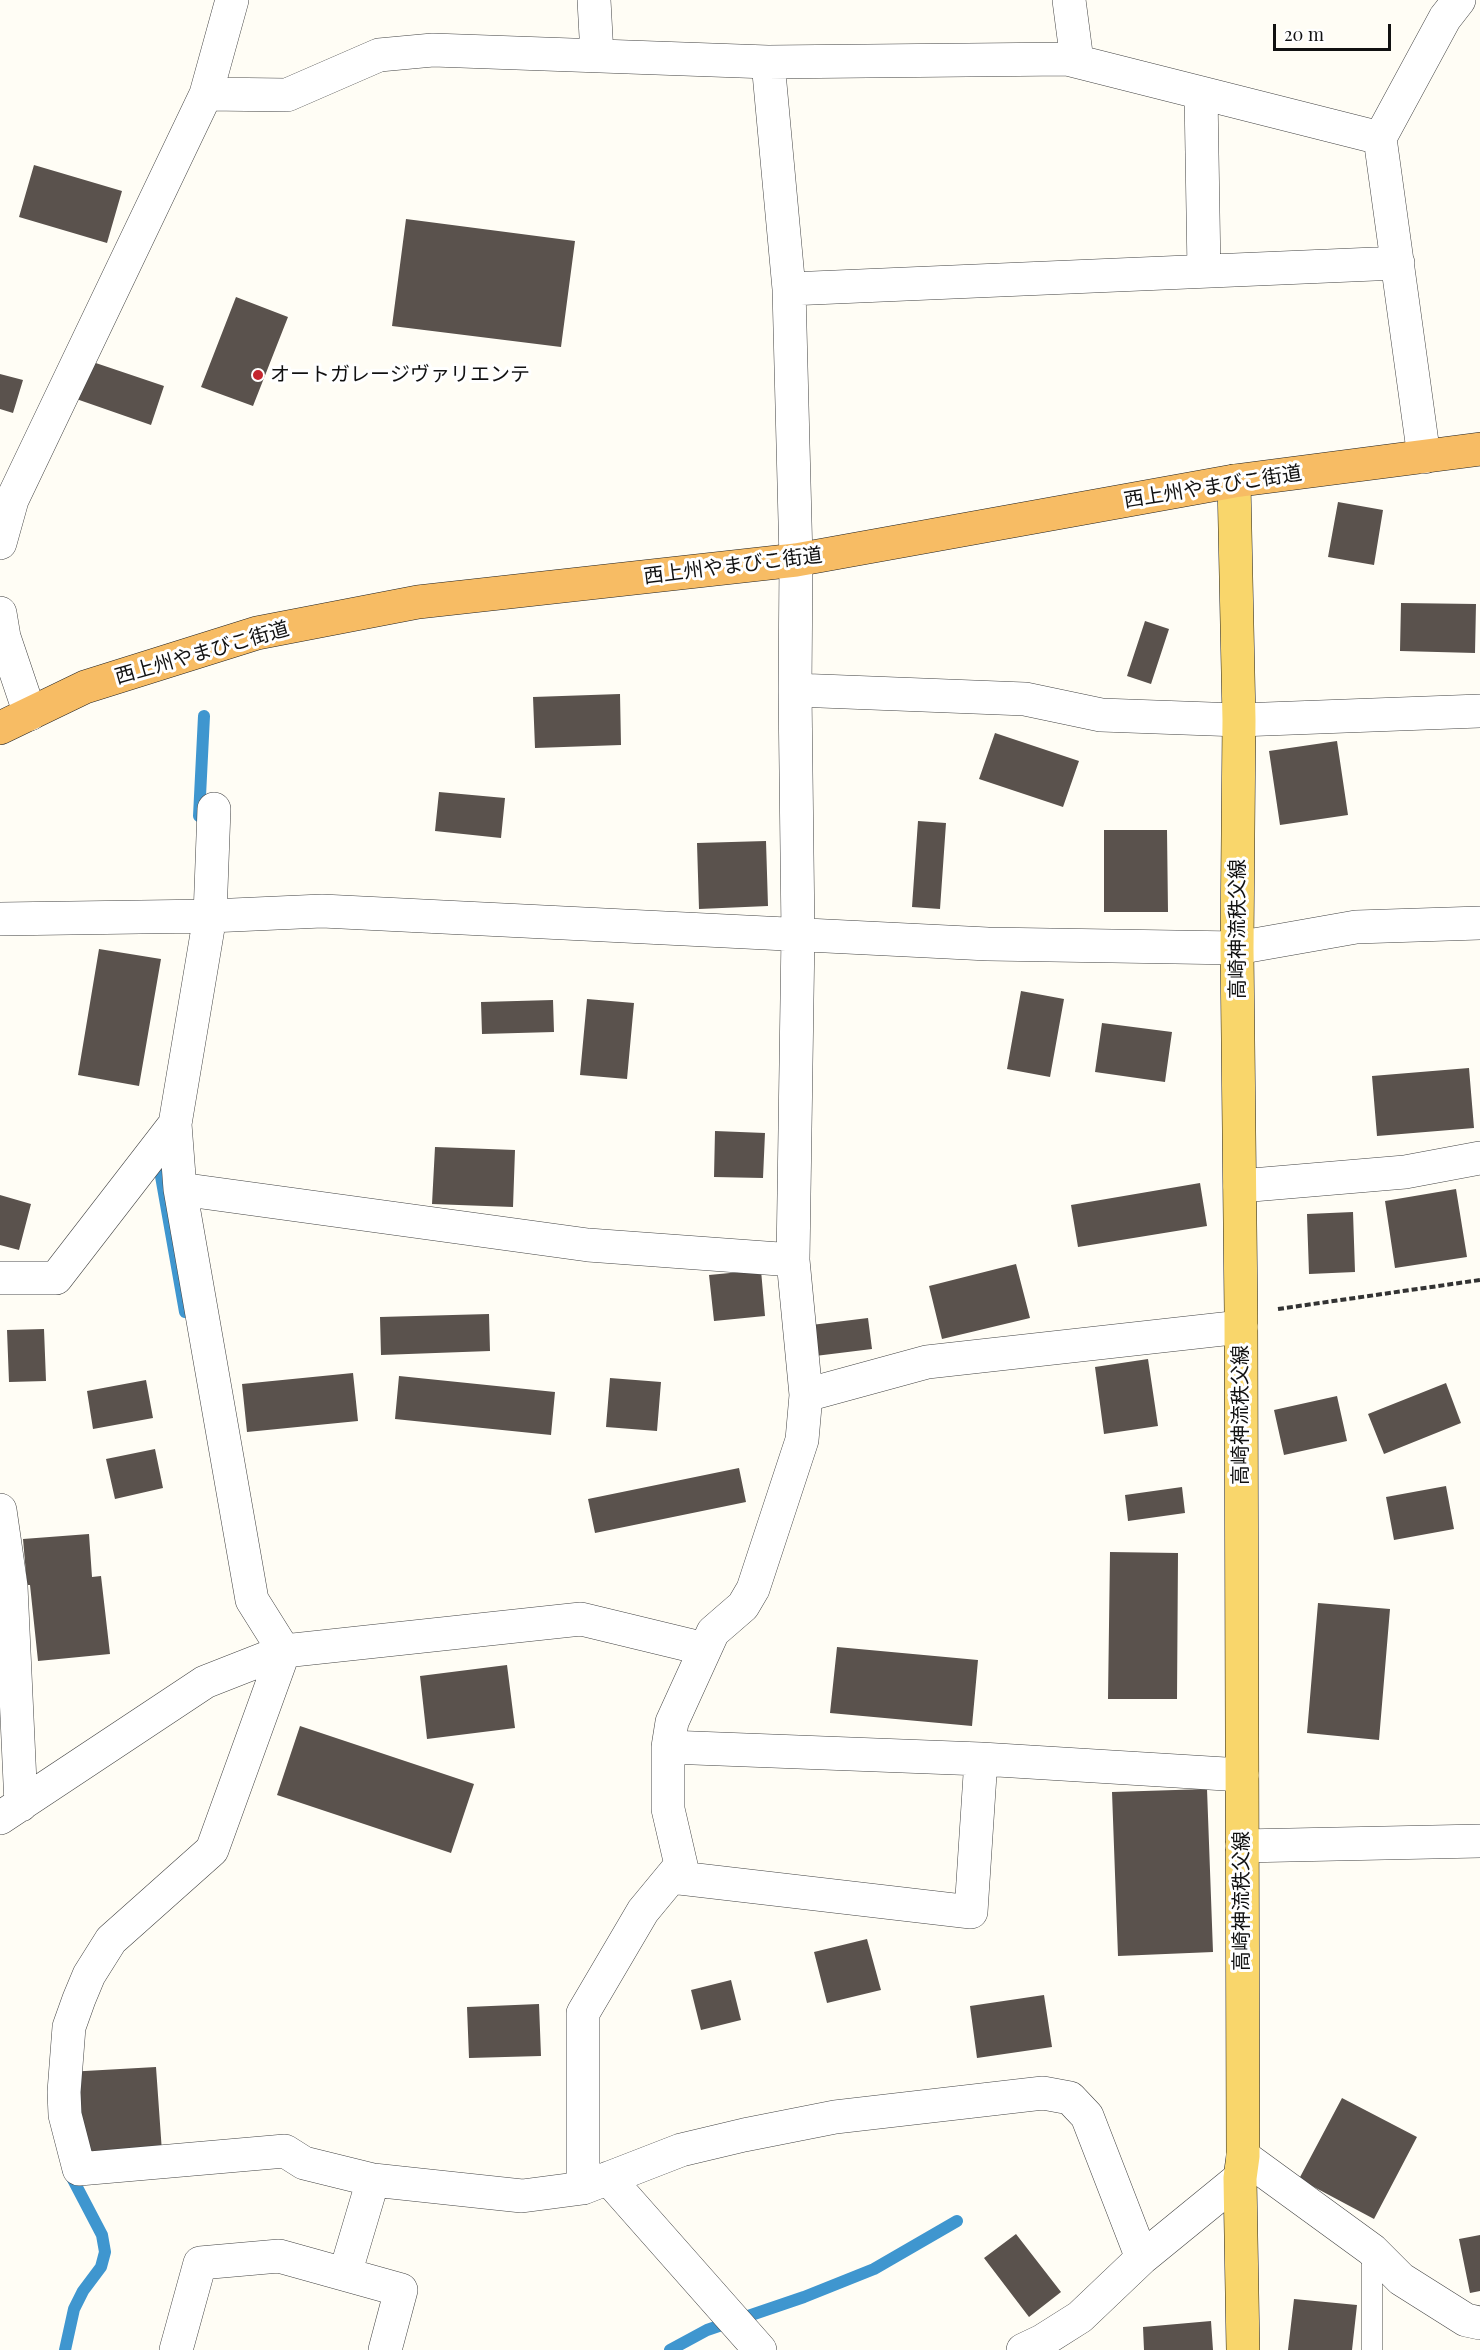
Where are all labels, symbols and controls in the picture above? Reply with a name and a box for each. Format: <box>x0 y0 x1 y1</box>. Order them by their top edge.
scale bar <box>1276 12 1394 50</box>
text: 20 m <box>1284 22 1324 46</box>
place label: オートガレージヴァリエンテ <box>270 363 530 387</box>
marker: オートガレージヴァリエンテ <box>251 368 265 382</box>
street label: 西上州やまびこ街道 <box>1122 461 1304 513</box>
street label: 西上州やまびこ街道 <box>642 543 824 589</box>
street label: 西上州やまびこ街道 <box>112 617 292 689</box>
street label: 高崎神流秩父線 <box>1226 859 1250 999</box>
street label: 高崎神流秩父線 <box>1229 1345 1253 1485</box>
street label: 高崎神流秩父線 <box>1230 1831 1254 1971</box>

